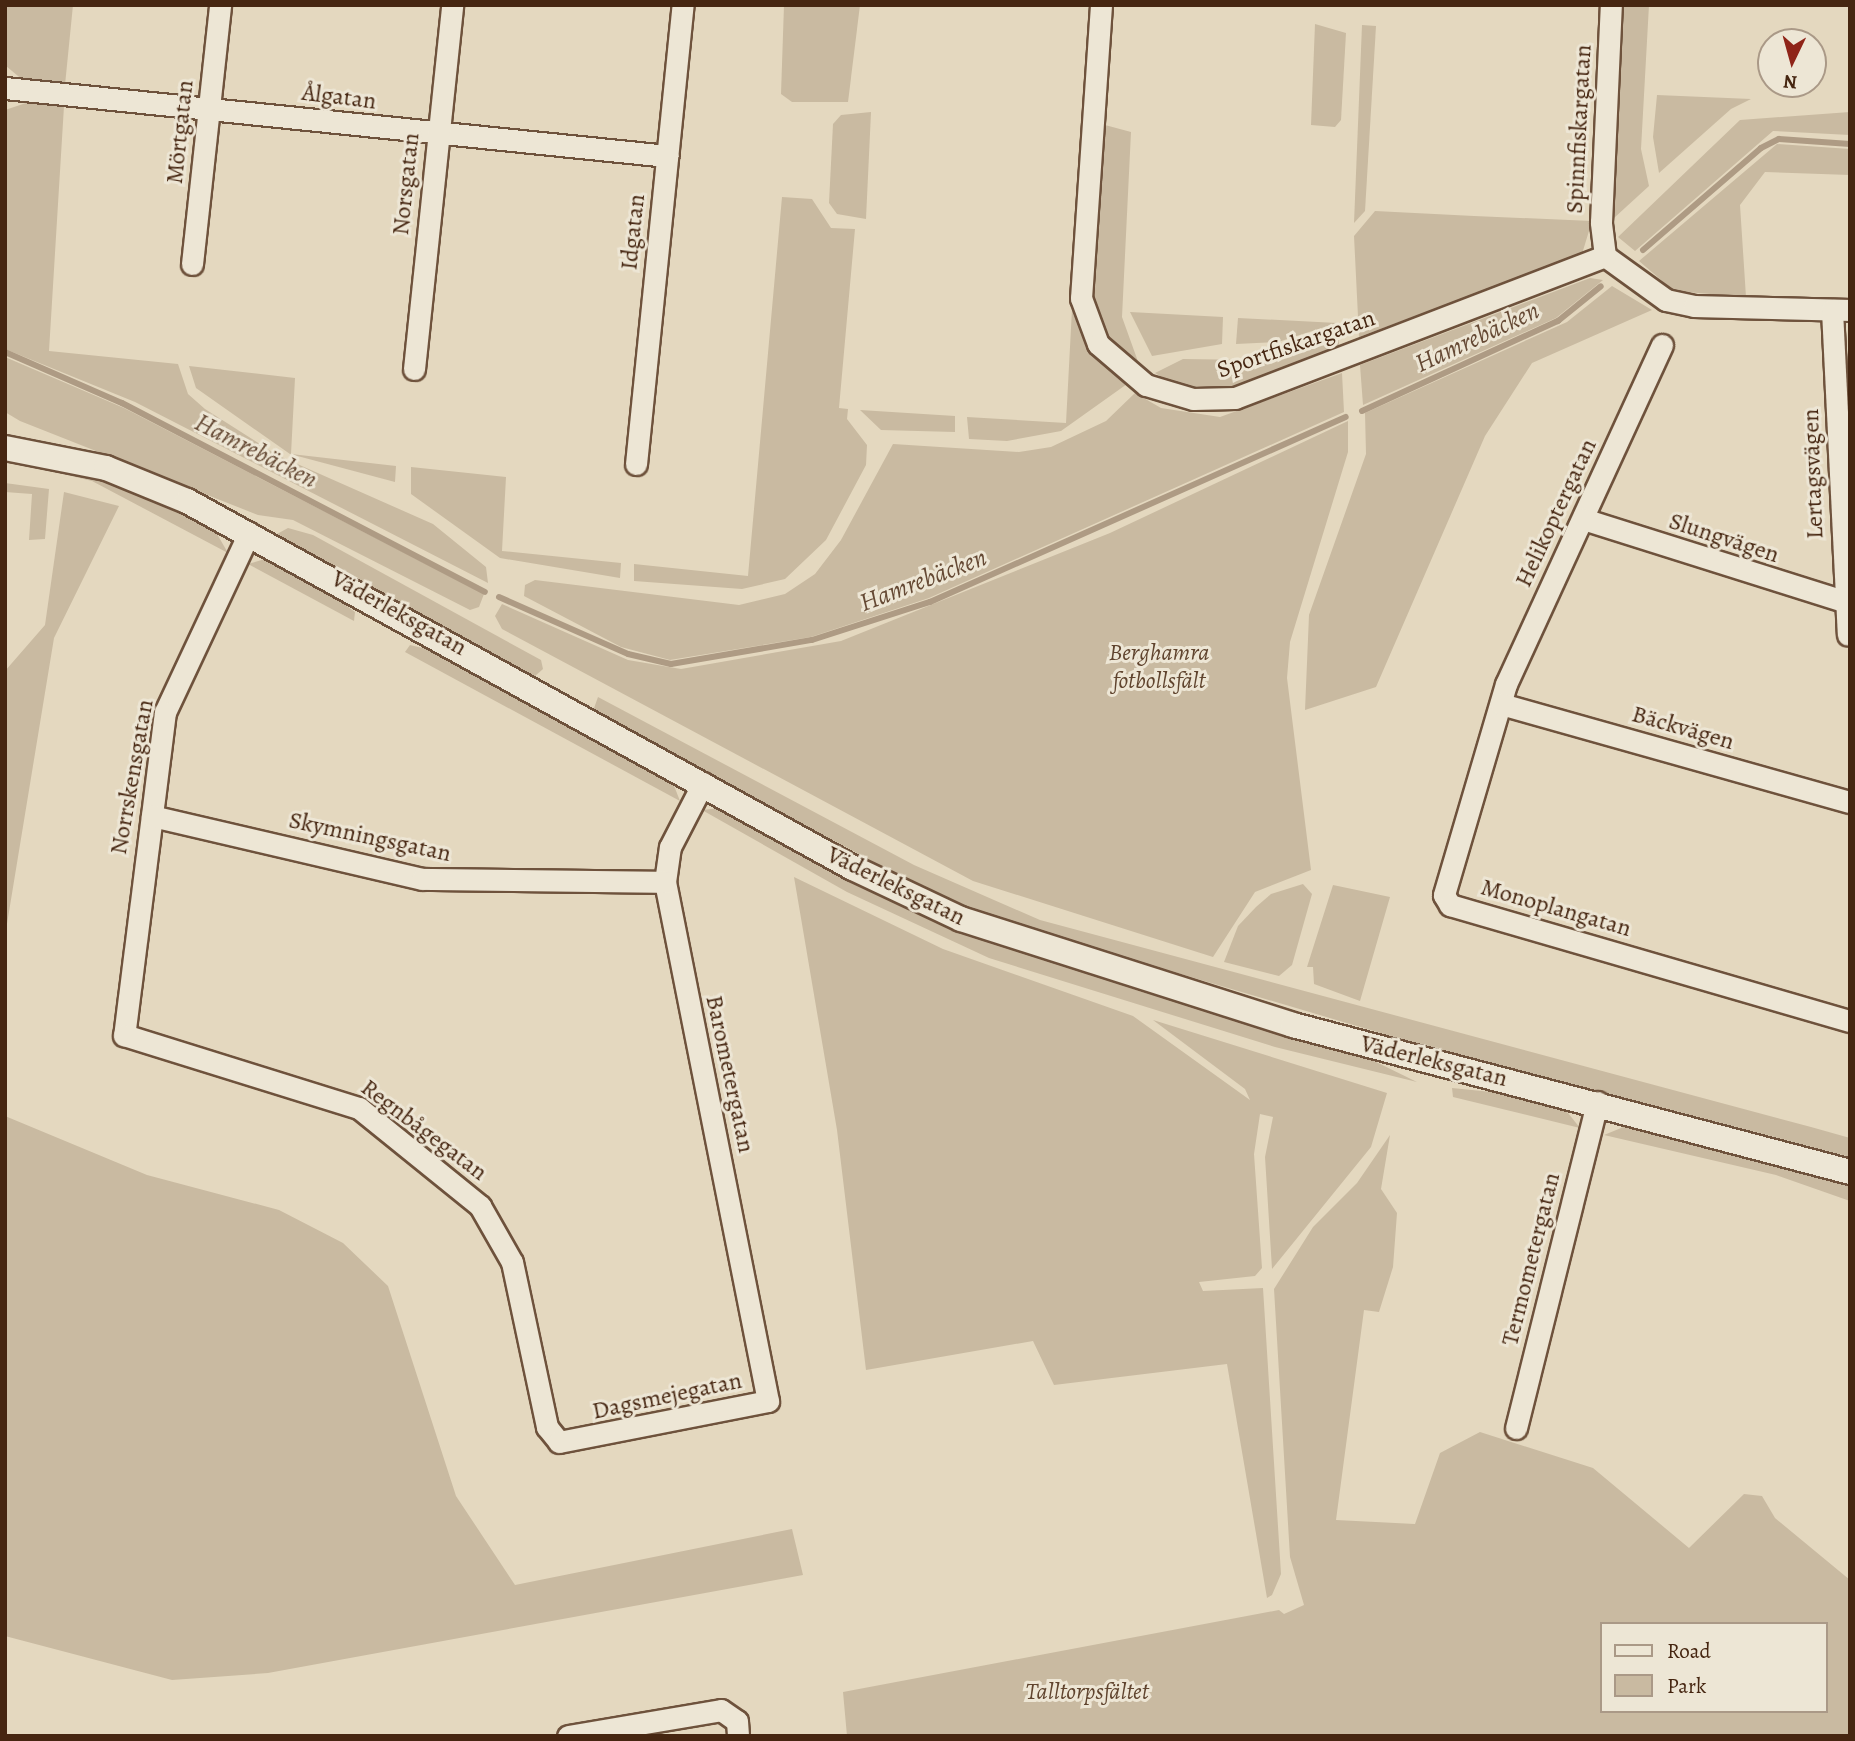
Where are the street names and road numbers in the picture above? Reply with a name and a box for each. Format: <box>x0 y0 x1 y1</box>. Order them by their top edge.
street label: Spinnfiskargatan <box>1560 44 1598 214</box>
street label: Ålgatan <box>300 78 378 116</box>
street label: Mörtgatan <box>160 79 200 185</box>
street label: Norsgatan <box>386 131 426 237</box>
street label: Idgatan <box>615 193 651 271</box>
street label: Sportfiskargatan <box>1213 303 1379 385</box>
street label: Lertagsvägen <box>1796 408 1830 540</box>
street label: Helikoptergatan <box>1509 434 1603 592</box>
street label: Slungvägen <box>1665 507 1783 569</box>
street label: Väderleksgatan <box>326 564 472 662</box>
street label: Norrskensgatan <box>104 697 160 857</box>
street label: Bäckvägen <box>1629 700 1737 756</box>
street label: Skymningsgatan <box>286 806 454 868</box>
street label: Väderleksgatan <box>822 840 970 932</box>
street label: Monoplangatan <box>1478 873 1634 943</box>
street label: Barometergatan <box>699 993 761 1155</box>
street label: Väderleksgatan <box>1358 1029 1510 1093</box>
street label: Regnbågegatan <box>355 1073 493 1187</box>
street label: Termometergatan <box>1496 1170 1566 1348</box>
street label: Dagsmejegatan <box>590 1366 744 1426</box>

